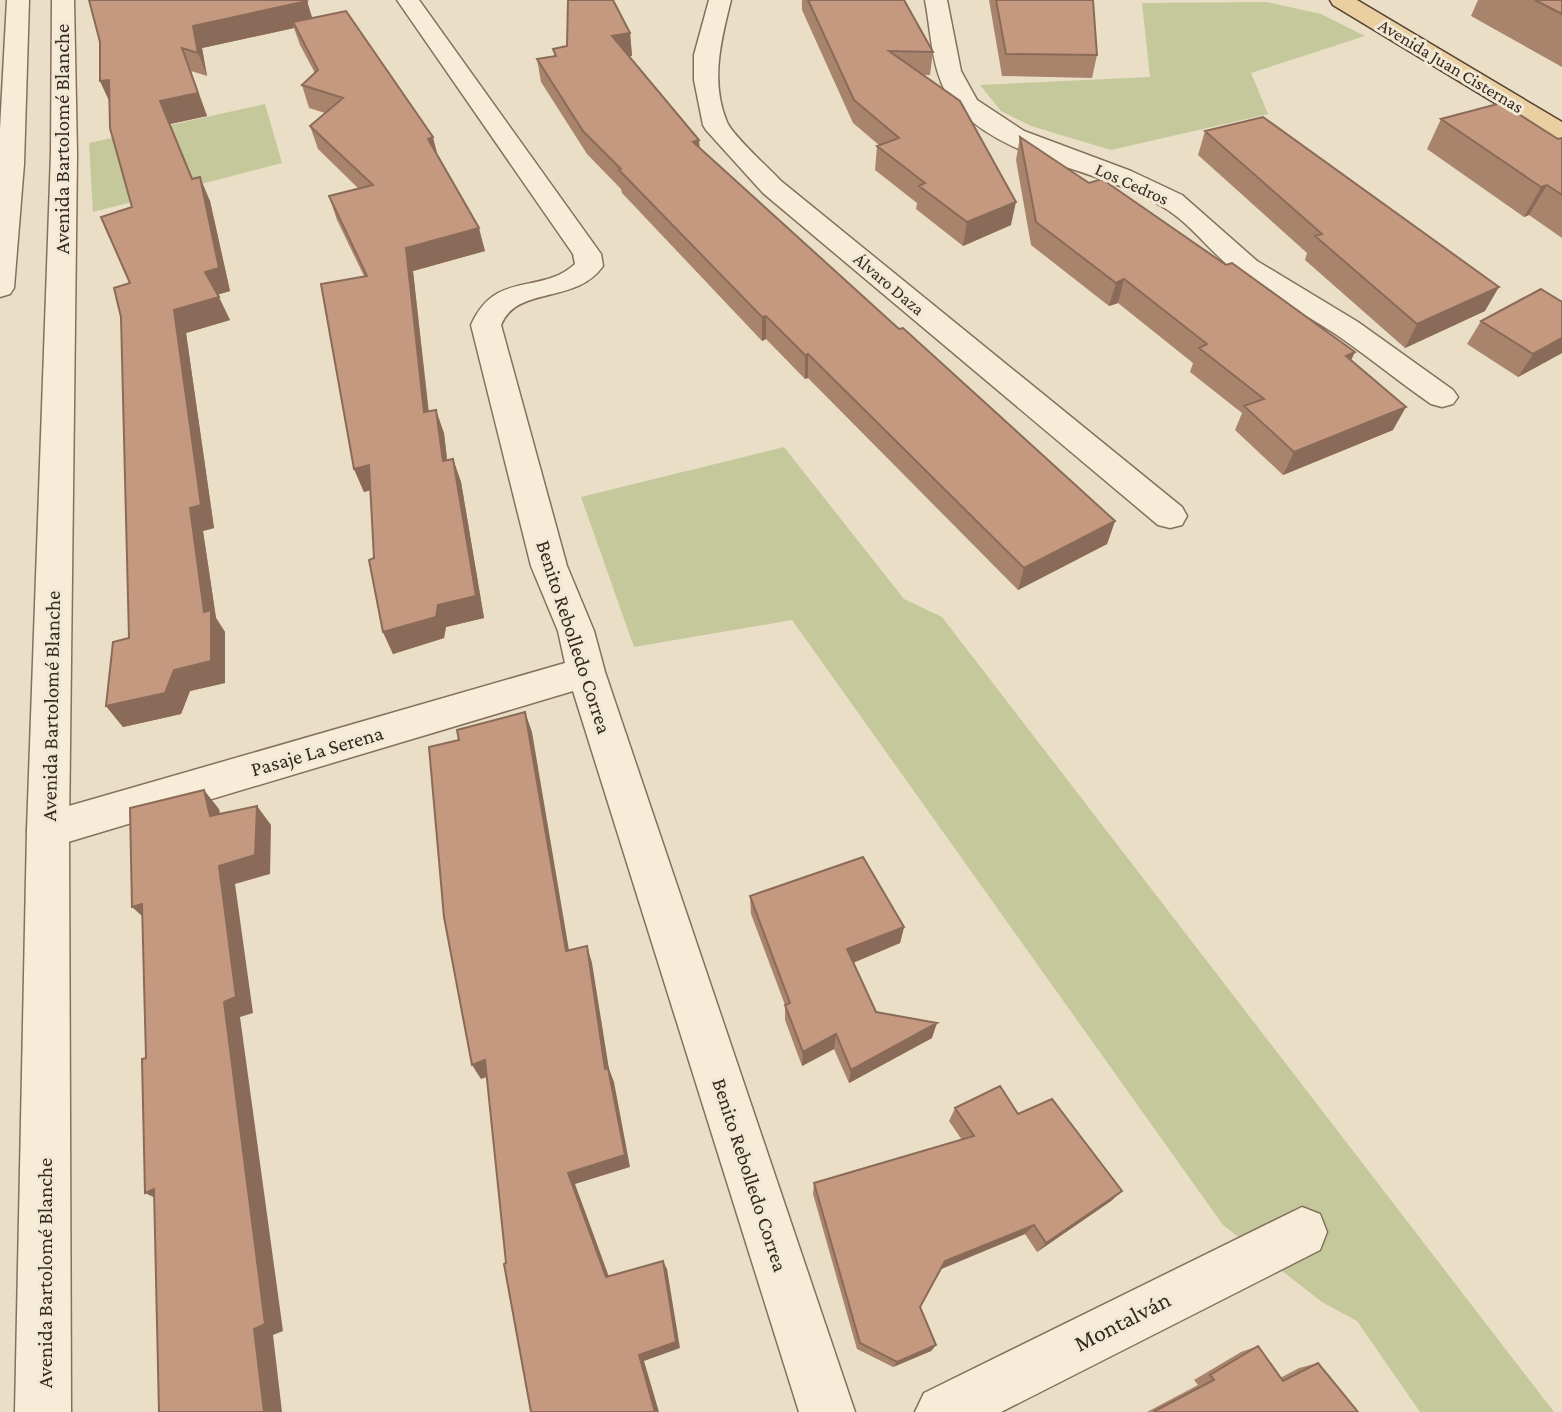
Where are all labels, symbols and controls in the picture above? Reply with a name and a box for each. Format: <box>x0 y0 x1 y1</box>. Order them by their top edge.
street label: Avenida Juan Cisternas <box>1375 15 1527 117</box>
street label: Avenida Bartolomé Blanche <box>50 24 74 254</box>
street label: Los Cedros <box>1092 159 1172 209</box>
street label: Álvaro Daza <box>850 249 928 319</box>
street label: Benito Rebolledo Correa <box>531 537 617 737</box>
street label: Avenida Bartolomé Blanche <box>37 590 65 822</box>
street label: Pasaje La Serena <box>248 721 386 781</box>
street label: Benito Rebolledo Correa <box>707 1075 793 1275</box>
street label: Avenida Bartolomé Blanche <box>33 1158 57 1388</box>
street label: Montalván <box>1069 1285 1175 1357</box>

